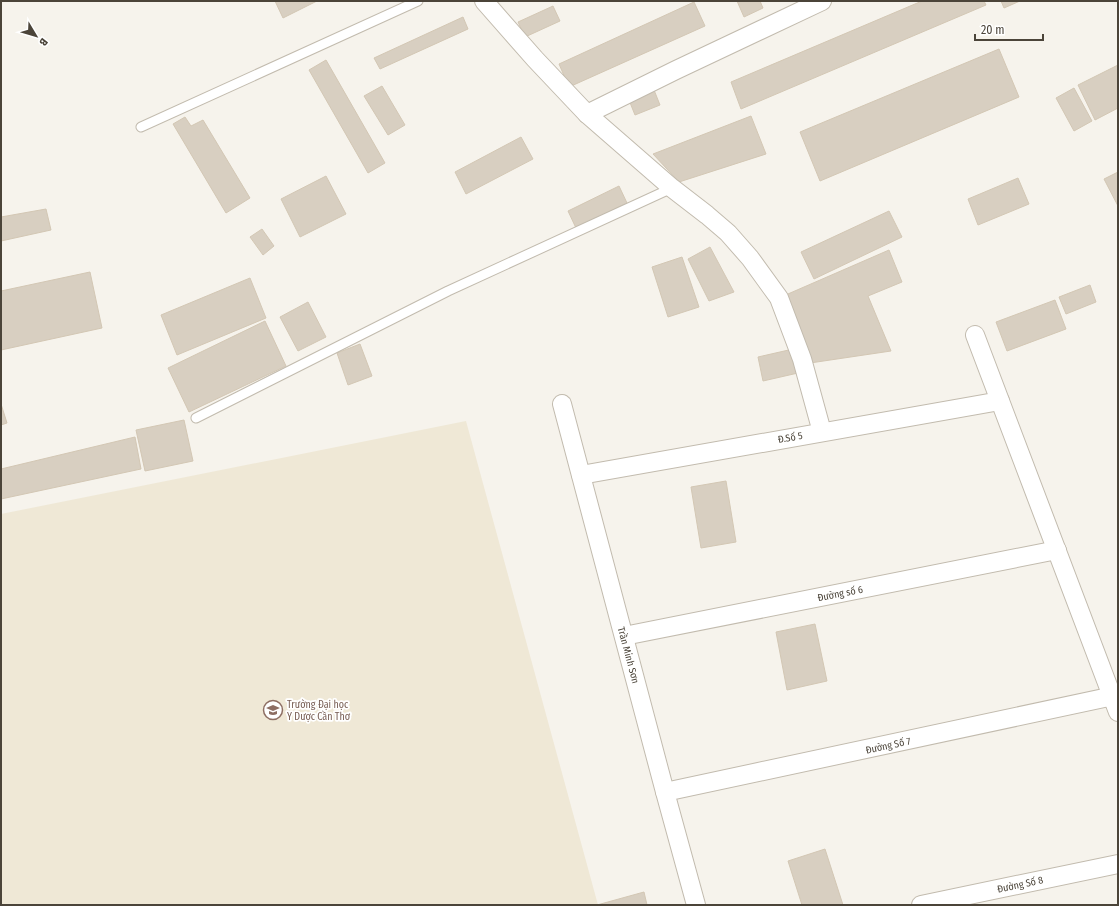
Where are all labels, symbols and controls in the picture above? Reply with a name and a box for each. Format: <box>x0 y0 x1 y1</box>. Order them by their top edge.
north arrow <box>16 16 56 56</box>
scale bar <box>975 16 1043 42</box>
text: 20 m <box>981 23 1005 37</box>
text: B <box>36 35 51 48</box>
street label: Đ.Số 5 <box>777 429 804 446</box>
street label: Đường số 6 <box>816 583 864 604</box>
street label: Trần Minh Sơn <box>615 625 642 685</box>
school or university icon: Trường Đại học Y Dược Cần Thơ <box>262 699 284 721</box>
place label: Trường Đại học Y Dược Cần Thơ <box>287 699 351 723</box>
street label: Đường Số 7 <box>864 734 912 757</box>
street label: Đường Số 8 <box>996 873 1044 896</box>

